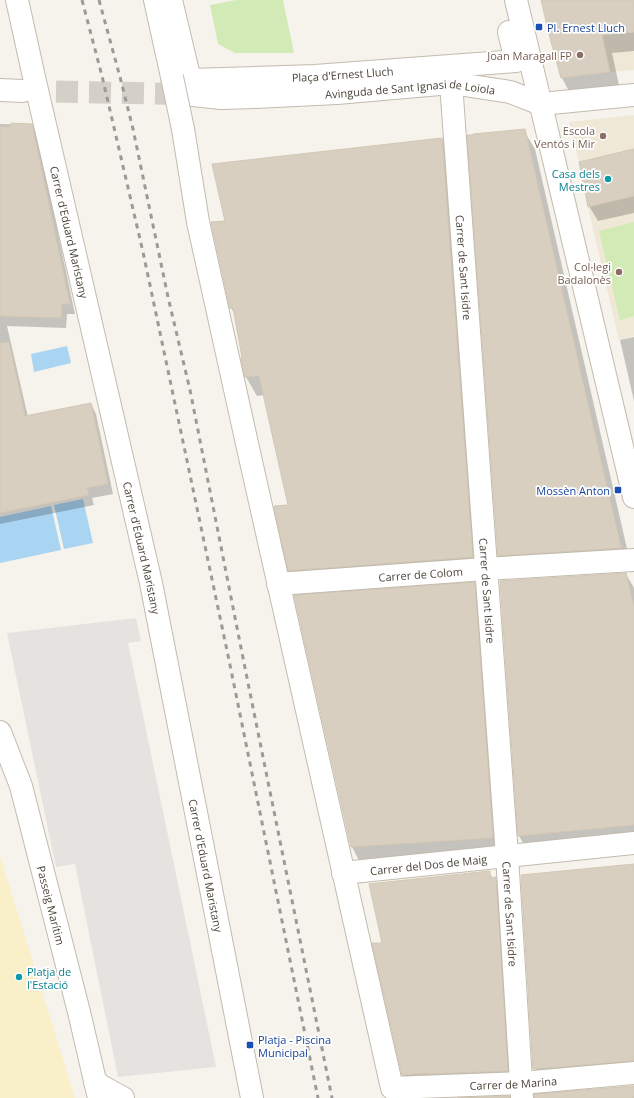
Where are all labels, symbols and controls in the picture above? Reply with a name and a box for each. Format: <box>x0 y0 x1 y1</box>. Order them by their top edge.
place label: Pl. Ernest Lluch <box>547 20 625 35</box>
marker: Pl. Ernest Lluch <box>534 22 544 32</box>
place label: Joan Maragall FP <box>486 48 572 63</box>
marker: Joan Maragall FP <box>575 50 585 60</box>
street label: Plaça d'Ernest Lluch <box>292 63 394 84</box>
street label: Avinguda de Sant Ignasi de Loiola <box>325 75 496 101</box>
place label: Escola Ventós i Mir <box>534 123 596 151</box>
marker: Escola Ventós i Mir <box>598 131 608 141</box>
street label: Carrer d'Eduard Maristany <box>47 164 93 300</box>
place label: Casa dels Mestres <box>552 166 600 194</box>
marker: Casa dels Mestres <box>603 174 613 184</box>
street label: Carrer de Sant Isidre <box>453 214 476 321</box>
place label: Col·legi Badalonès <box>557 259 611 287</box>
marker: Col·legi Badalonès <box>614 267 624 277</box>
street label: Carrer d'Eduard Maristany <box>120 480 165 616</box>
place label: Mossèn Anton <box>536 483 610 498</box>
marker: Mossèn Anton <box>613 485 623 495</box>
street label: Carrer de Sant Isidre <box>476 537 499 644</box>
street label: Carrer de Colom <box>378 563 463 584</box>
street label: Carrer d'Eduard Maristany <box>186 798 227 934</box>
street label: Carrer del Dos de Maig <box>369 851 488 878</box>
street label: Carrer de Sant Isidre <box>500 861 521 967</box>
street label: Passeig Marítim <box>34 864 69 946</box>
place label: Platja de l'Estació <box>27 964 71 992</box>
marker: Platja de l'Estació <box>14 972 24 982</box>
place label: Platja - Piscina Municipal <box>258 1032 331 1060</box>
marker: Platja - Piscina Municipal <box>245 1040 255 1050</box>
street label: Carrer de Marina <box>469 1072 558 1093</box>

